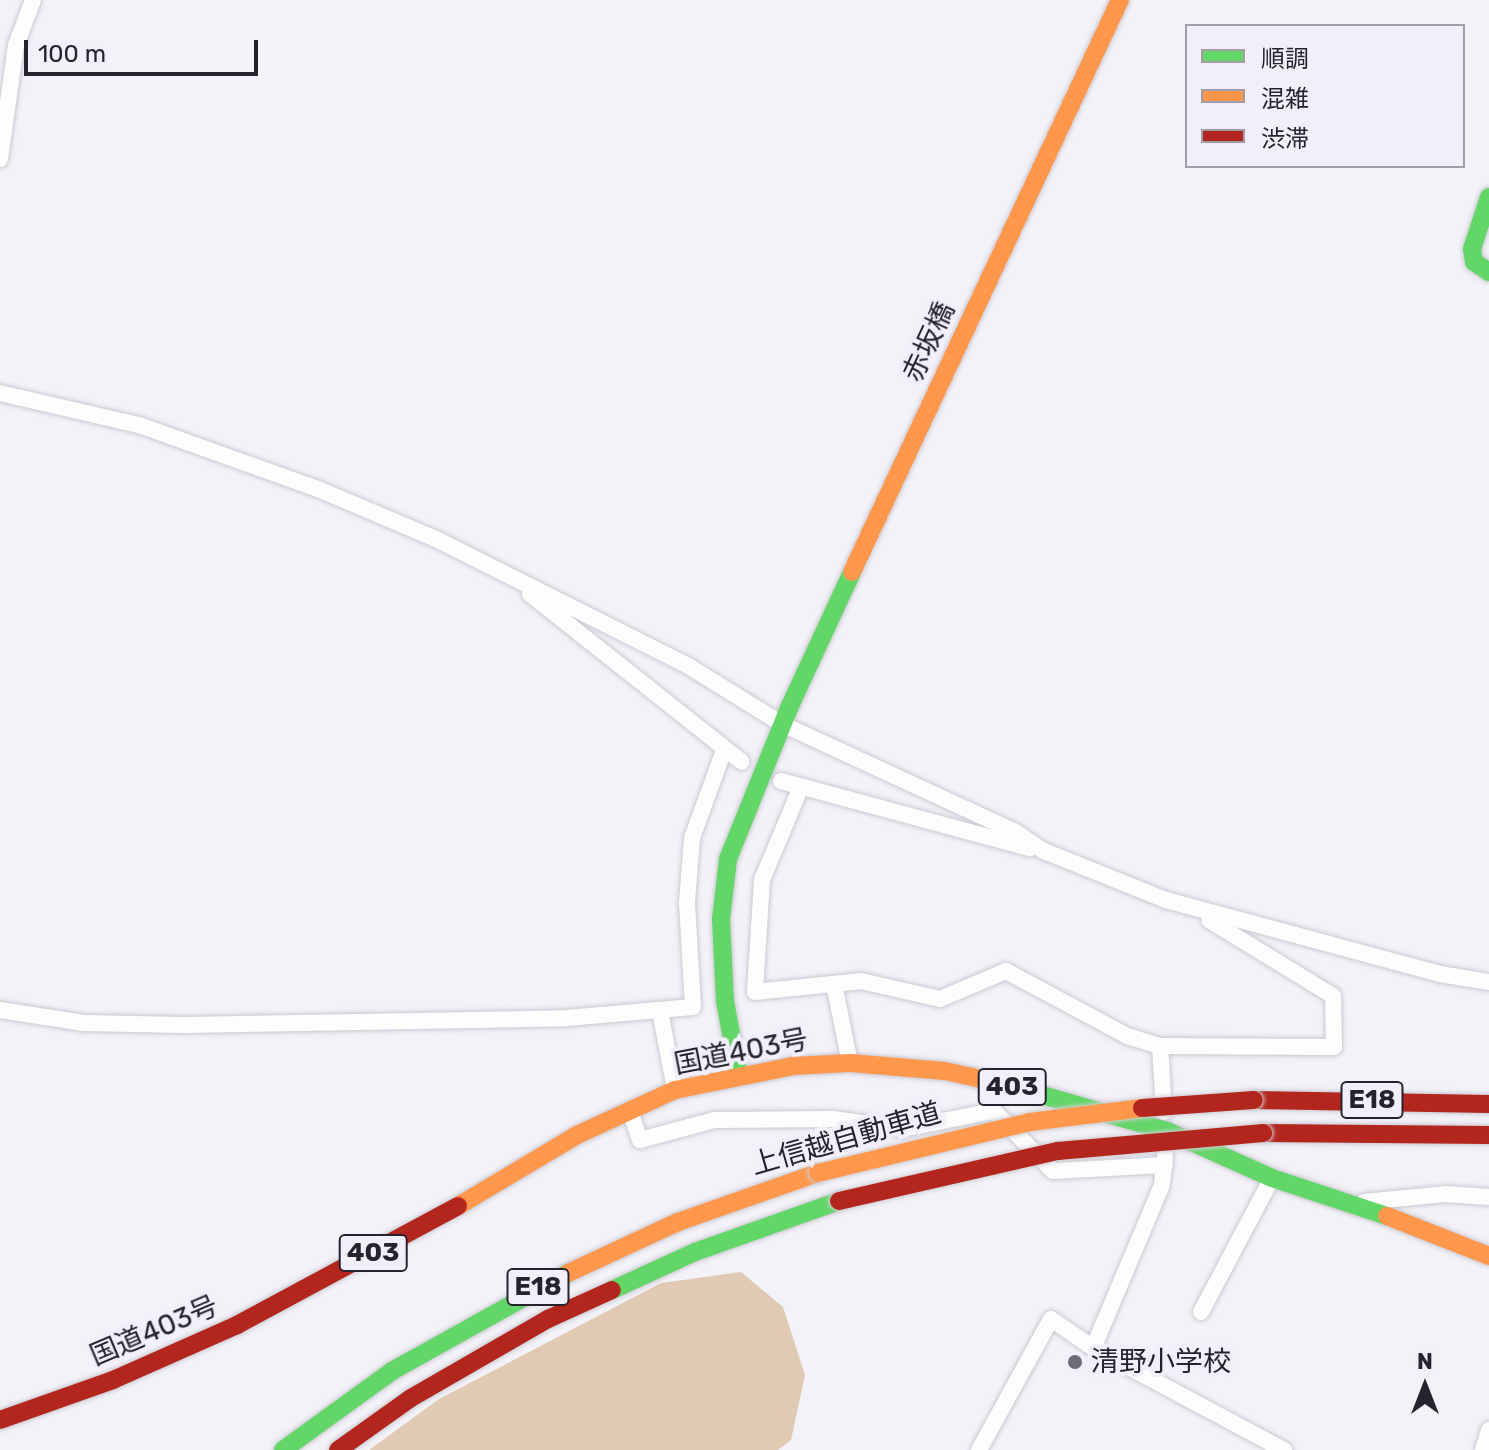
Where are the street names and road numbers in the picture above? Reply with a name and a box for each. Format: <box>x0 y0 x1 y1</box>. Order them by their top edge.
street label: 赤坂橋 <box>896 297 962 387</box>
street label: 国道403号 <box>671 1023 811 1081</box>
road number: 403 <box>976 1065 1048 1109</box>
road number: E18 <box>1340 1078 1404 1122</box>
street label: 上信越自動車道 <box>747 1096 945 1182</box>
road number: 403 <box>337 1231 409 1275</box>
road number: E18 <box>506 1265 570 1309</box>
street label: 国道403号 <box>85 1289 223 1373</box>

